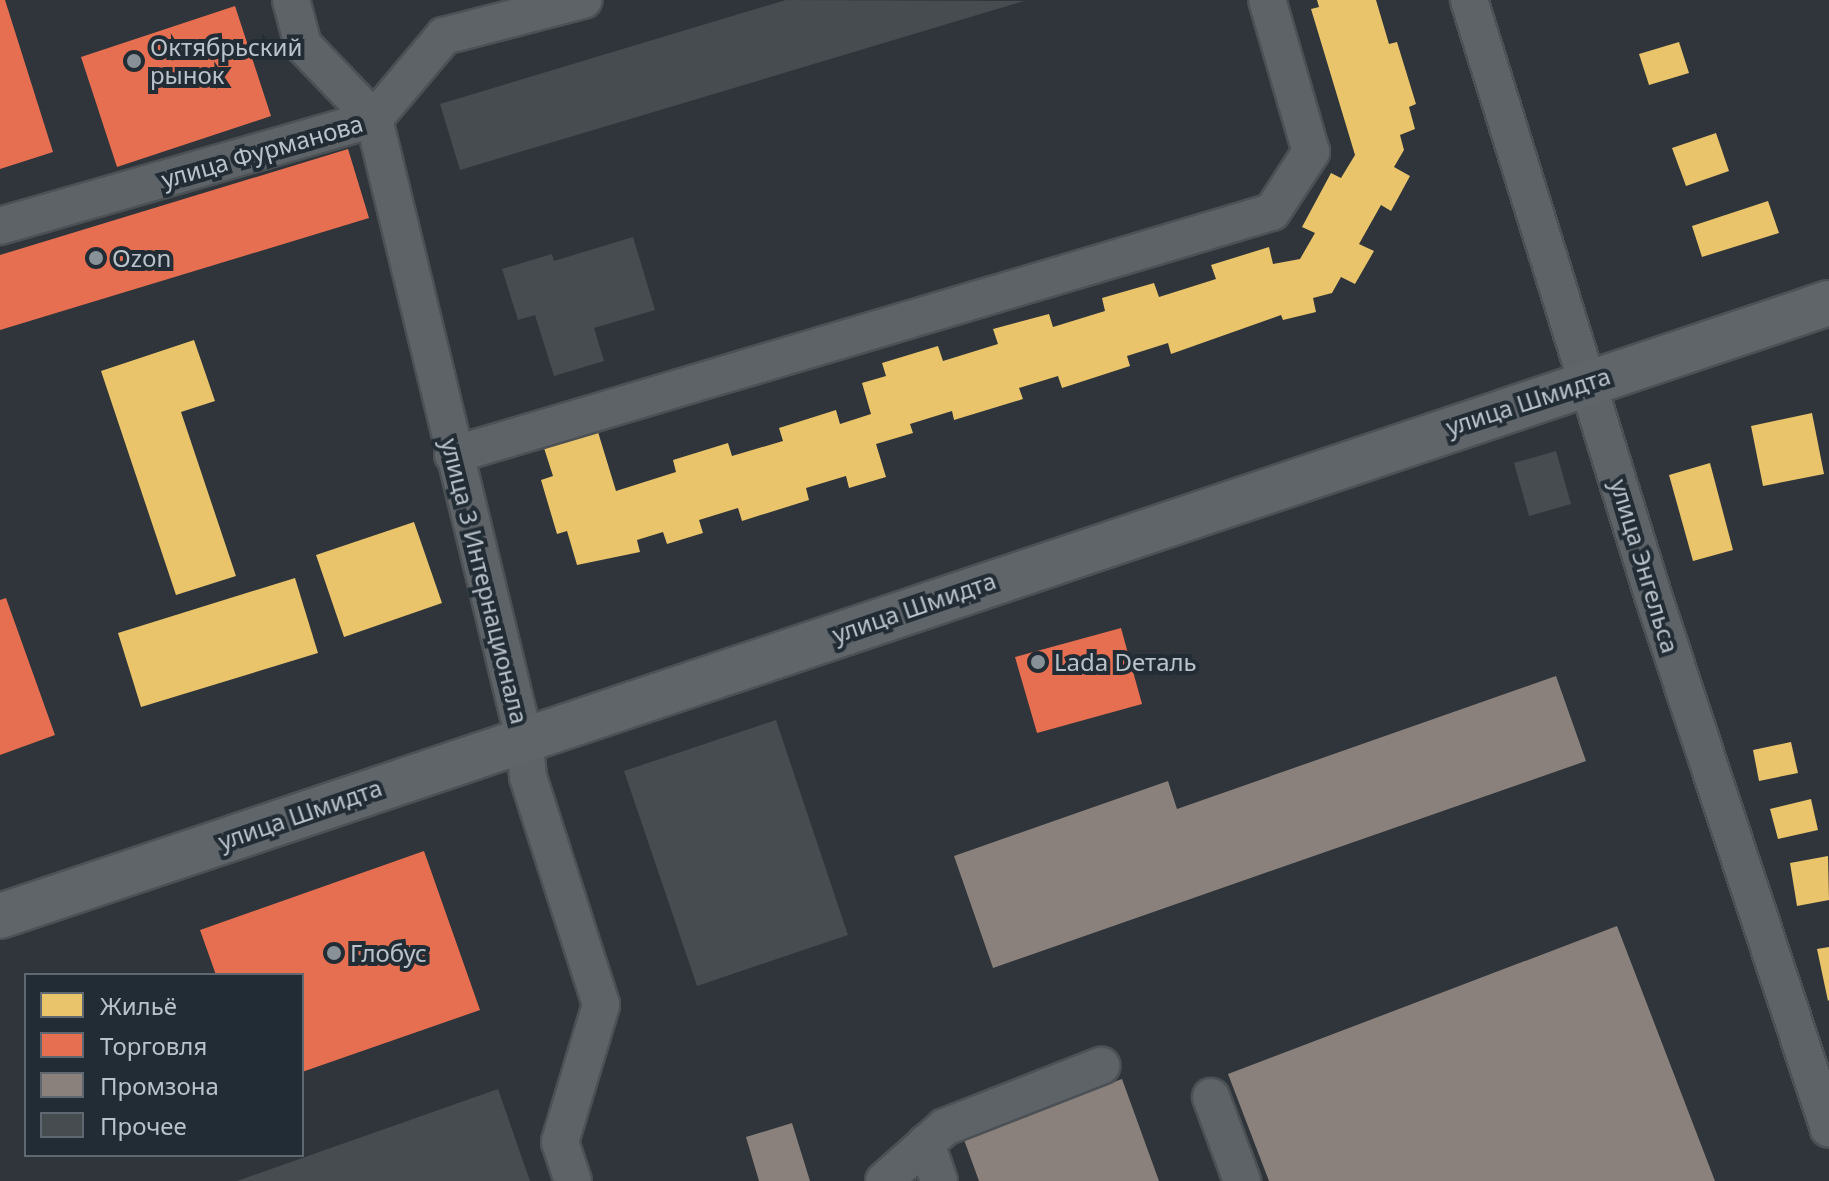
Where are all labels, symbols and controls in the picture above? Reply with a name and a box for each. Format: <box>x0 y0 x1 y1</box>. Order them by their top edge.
place label: Октябрьский рынок <box>150 33 302 89</box>
marker: Октябрьский рынок <box>125 52 143 70</box>
street label: улица Фурманова <box>158 108 366 194</box>
place label: Ozon <box>112 244 171 272</box>
marker: Ozon <box>87 249 105 267</box>
street label: улица Шмидта <box>1442 361 1614 441</box>
street label: улица 3 Интернационала <box>436 435 534 727</box>
street label: улица Энгельса <box>1605 476 1685 656</box>
street label: улица Шмидта <box>828 566 1000 648</box>
place label: Lada Dеталь <box>1054 648 1197 676</box>
marker: Lada Dеталь <box>1029 653 1047 671</box>
street label: улица Шмидта <box>214 773 386 855</box>
place label: Глобус <box>350 939 427 967</box>
marker: Глобус <box>325 944 343 962</box>
legend <box>24 973 304 1157</box>
text: Жильё <box>100 989 177 1022</box>
text: Торговля <box>100 1029 207 1062</box>
text: Промзона <box>100 1069 219 1102</box>
text: Прочее <box>100 1109 187 1142</box>

